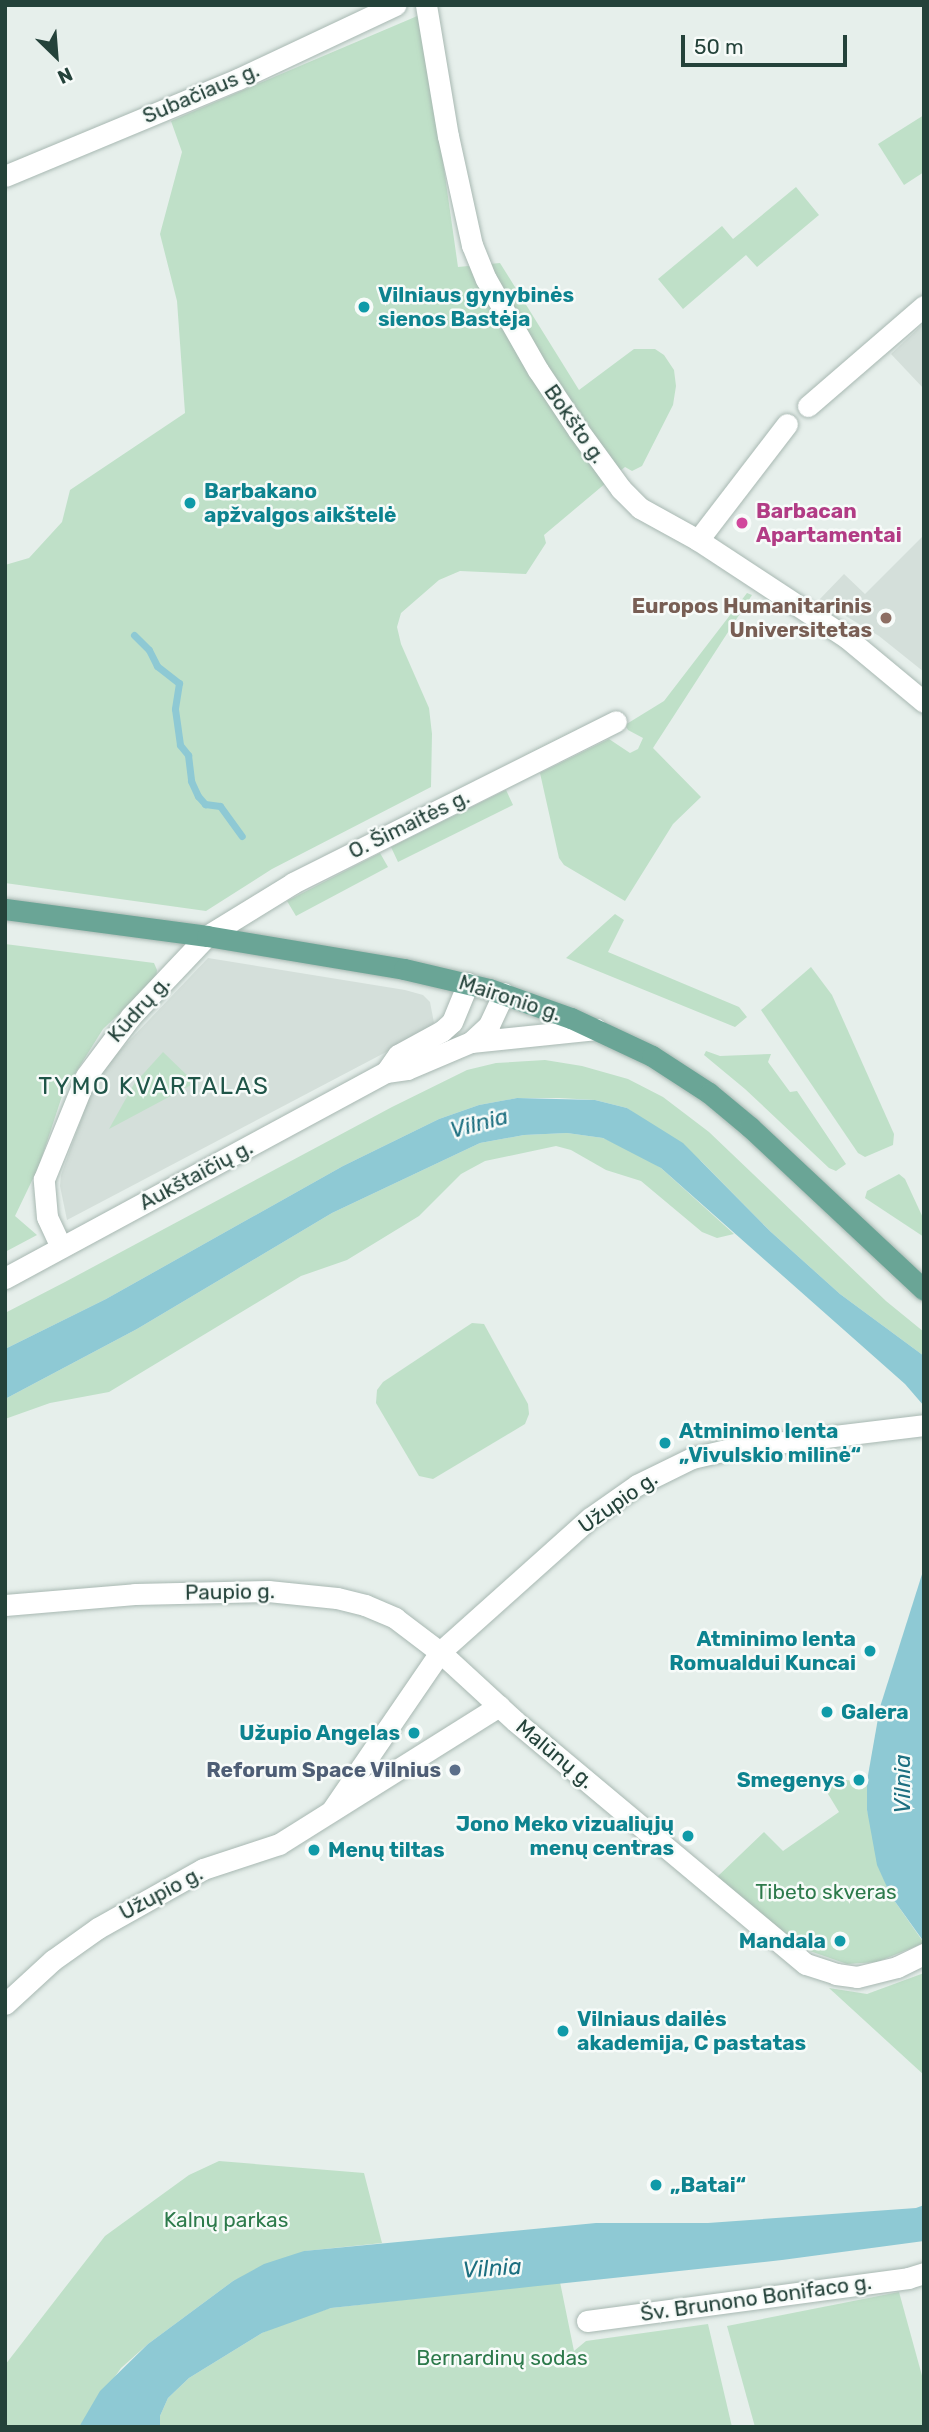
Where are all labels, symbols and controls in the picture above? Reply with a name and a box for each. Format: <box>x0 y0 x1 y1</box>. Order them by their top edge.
north arrow <box>21 21 91 91</box>
scale bar <box>684 21 850 65</box>
text: 50 m <box>694 34 744 59</box>
street label: Subačiaus g. <box>139 57 263 129</box>
text: N <box>54 62 76 89</box>
place label: Vilniaus gynybinės sienos Bastėja <box>378 282 574 332</box>
marker: Vilniaus gynybinės sienos Bastėja <box>356 299 372 315</box>
street label: Bokšto g. <box>539 380 611 468</box>
place label: Barbakano apžvalgos aikštelė <box>204 478 397 528</box>
marker: Barbakano apžvalgos aikštelė <box>182 495 198 511</box>
place label: Barbacan Apartamentai <box>756 498 902 548</box>
marker: Barbacan Apartamentai <box>734 515 750 531</box>
place label: Europos Humanitarinis Universitetas <box>632 593 872 643</box>
marker: Europos Humanitarinis Universitetas <box>878 610 894 626</box>
street label: O. Šimaitės g. <box>344 784 474 864</box>
street label: Maironio g. <box>456 970 564 1026</box>
street label: Kūdrų g. <box>103 971 175 1047</box>
district label: TYMO KVARTALAS <box>40 1073 268 1101</box>
water label: Vilnia <box>447 1102 511 1144</box>
street label: Aukštaičių g. <box>135 1135 257 1215</box>
place label: Atminimo lenta „Vivulskio milinė“ <box>679 1418 861 1468</box>
marker: Atminimo lenta „Vivulskio milinė“ <box>657 1435 673 1451</box>
street label: Užupio g. <box>574 1466 662 1538</box>
street label: Paupio g. <box>185 1579 275 1605</box>
place label: Atminimo lenta Romualdui Kuncai <box>669 1626 856 1676</box>
marker: Atminimo lenta Romualdui Kuncai <box>862 1643 878 1659</box>
place label: Galera <box>841 1699 909 1725</box>
marker: Galera <box>819 1704 835 1720</box>
street label: Malūnų g. <box>511 1714 599 1794</box>
place label: Užupio Angelas <box>239 1720 400 1746</box>
marker: Užupio Angelas <box>406 1725 422 1741</box>
water label: Vilnia <box>888 1754 916 1814</box>
place label: Reforum Space Vilnius <box>206 1757 441 1783</box>
marker: Reforum Space Vilnius <box>447 1762 463 1778</box>
place label: Smegenys <box>737 1767 845 1793</box>
marker: Smegenys <box>851 1772 867 1788</box>
place label: Jono Meko vizualiųjų menų centras <box>455 1811 674 1861</box>
marker: Jono Meko vizualiųjų menų centras <box>680 1828 696 1844</box>
place label: Menų tiltas <box>328 1837 445 1863</box>
marker: Menų tiltas <box>306 1842 322 1858</box>
street label: Užupio g. <box>115 1861 207 1925</box>
park label: Tibeto skveras <box>755 1879 897 1905</box>
place label: Mandala <box>739 1928 826 1954</box>
marker: Mandala <box>832 1933 848 1949</box>
place label: Vilniaus dailės akademija, C pastatas <box>577 2006 806 2056</box>
marker: Vilniaus dailės akademija, C pastatas <box>555 2023 571 2039</box>
place label: „Batai“ <box>670 2172 746 2198</box>
marker: „Batai“ <box>648 2177 664 2193</box>
park label: Kalnų parkas <box>164 2207 288 2233</box>
water label: Vilnia <box>461 2252 523 2284</box>
street label: Šv. Brunono Bonifaco g. <box>639 2269 873 2327</box>
park label: Bernardinų sodas <box>416 2345 588 2371</box>

